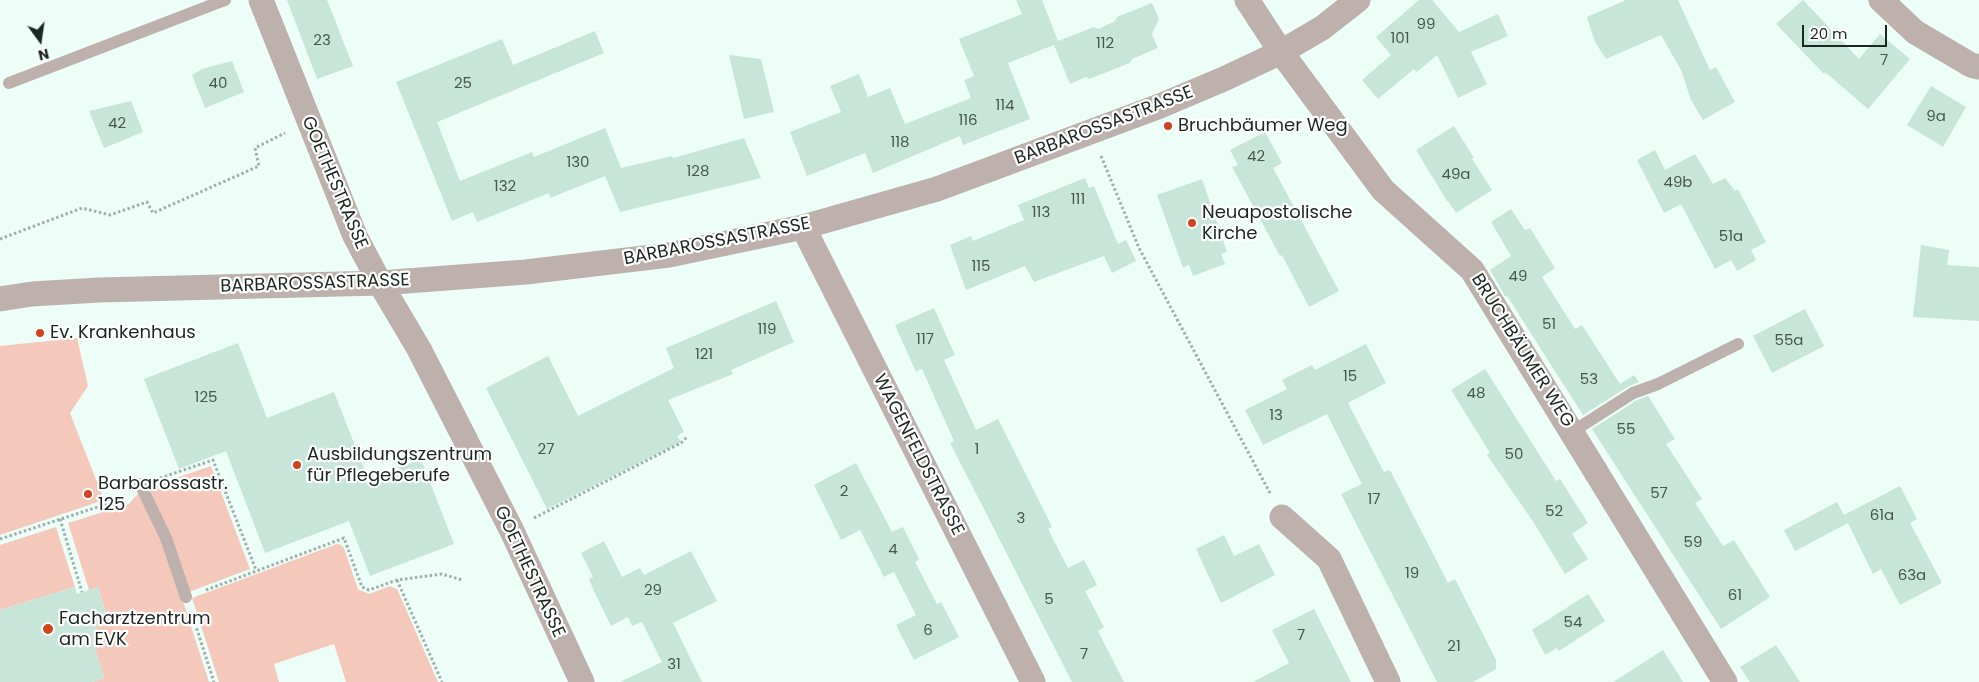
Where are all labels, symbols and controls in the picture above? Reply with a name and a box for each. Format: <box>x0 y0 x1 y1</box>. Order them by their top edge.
north arrow <box>15 15 65 65</box>
scale bar <box>1804 15 1889 47</box>
house number: 99 <box>1417 16 1435 34</box>
text: 20 m <box>1810 23 1848 44</box>
house number: 101 <box>1390 30 1410 48</box>
house number: 23 <box>313 32 331 50</box>
house number: 112 <box>1096 35 1114 53</box>
text: N <box>36 44 51 66</box>
house number: 7 <box>1880 52 1888 70</box>
house number: 40 <box>209 75 227 93</box>
house number: 25 <box>454 75 472 93</box>
street label: BARBAROSSASTRASSE <box>1012 82 1196 170</box>
house number: 114 <box>995 97 1015 115</box>
house number: 9a <box>1926 108 1946 126</box>
house number: 116 <box>958 112 978 130</box>
street label: GOETHESTRASSE <box>296 113 372 253</box>
house number: 42 <box>108 115 126 133</box>
place label: Bruchbäumer Weg <box>1178 115 1348 137</box>
marker: Bruchbäumer Weg <box>1162 120 1174 132</box>
house number: 118 <box>890 134 910 152</box>
house number: 42 <box>1247 148 1265 166</box>
house number: 130 <box>566 154 590 172</box>
house number: 128 <box>687 163 709 181</box>
house number: 49a <box>1441 166 1471 184</box>
house number: 49b <box>1663 174 1693 192</box>
house number: 132 <box>494 178 516 196</box>
house number: 111 <box>1071 191 1085 209</box>
place label: Neuapostolische Kirche <box>1202 202 1353 244</box>
house number: 113 <box>1032 204 1050 222</box>
street label: BARBAROSSASTRASSE <box>622 213 812 271</box>
marker: Neuapostolische Kirche <box>1186 217 1198 229</box>
house number: 51a <box>1719 228 1743 246</box>
house number: 115 <box>971 258 991 276</box>
house number: 49 <box>1509 268 1527 286</box>
street label: BARBAROSSASTRASSE <box>220 270 410 298</box>
street label: BRUCHBÄUMER WEG <box>1466 270 1578 432</box>
house number: 51 <box>1542 316 1556 334</box>
house number: 119 <box>757 321 777 339</box>
place label: Ev. Krankenhaus <box>50 322 196 344</box>
marker: Ev. Krankenhaus <box>34 327 46 339</box>
house number: 117 <box>916 331 934 349</box>
house number: 55a <box>1775 332 1803 350</box>
house number: 121 <box>695 346 713 364</box>
house number: 15 <box>1343 368 1357 386</box>
street label: WAGENFELDSTRASSE <box>868 371 968 539</box>
house number: 53 <box>1580 371 1598 389</box>
house number: 48 <box>1467 385 1485 403</box>
house number: 125 <box>195 389 217 407</box>
house number: 13 <box>1269 407 1283 425</box>
house number: 55 <box>1617 421 1635 439</box>
house number: 27 <box>538 441 554 459</box>
house number: 1 <box>975 441 979 459</box>
place label: Ausbildungszentrum für Pflegeberufe <box>307 444 492 486</box>
house number: 50 <box>1505 446 1523 464</box>
marker: Ausbildungszentrum für Pflegeberufe <box>291 459 303 471</box>
place label: Barbarossastr. 125 <box>98 473 228 516</box>
house number: 2 <box>840 483 848 501</box>
house number: 57 <box>1650 485 1668 503</box>
marker: Barbarossastr. 125 <box>82 488 94 500</box>
house number: 17 <box>1368 491 1380 509</box>
street label: GOETHESTRASSE <box>489 503 569 641</box>
house number: 52 <box>1545 503 1563 521</box>
house number: 61a <box>1870 507 1894 525</box>
house number: 3 <box>1017 510 1025 528</box>
house number: 59 <box>1684 534 1702 552</box>
house number: 4 <box>888 541 898 559</box>
house number: 19 <box>1405 565 1419 583</box>
house number: 63a <box>1898 567 1926 585</box>
house number: 29 <box>644 582 662 600</box>
house number: 61 <box>1728 587 1742 605</box>
house number: 5 <box>1044 591 1054 609</box>
place label: Facharztzentrum am EVK <box>59 608 211 650</box>
house number: 54 <box>1564 614 1582 632</box>
marker: Facharztzentrum am EVK <box>41 622 55 636</box>
house number: 6 <box>923 622 933 640</box>
house number: 7 <box>1297 627 1305 645</box>
house number: 21 <box>1447 638 1461 656</box>
house number: 7 <box>1080 646 1088 664</box>
house number: 31 <box>667 656 681 674</box>

